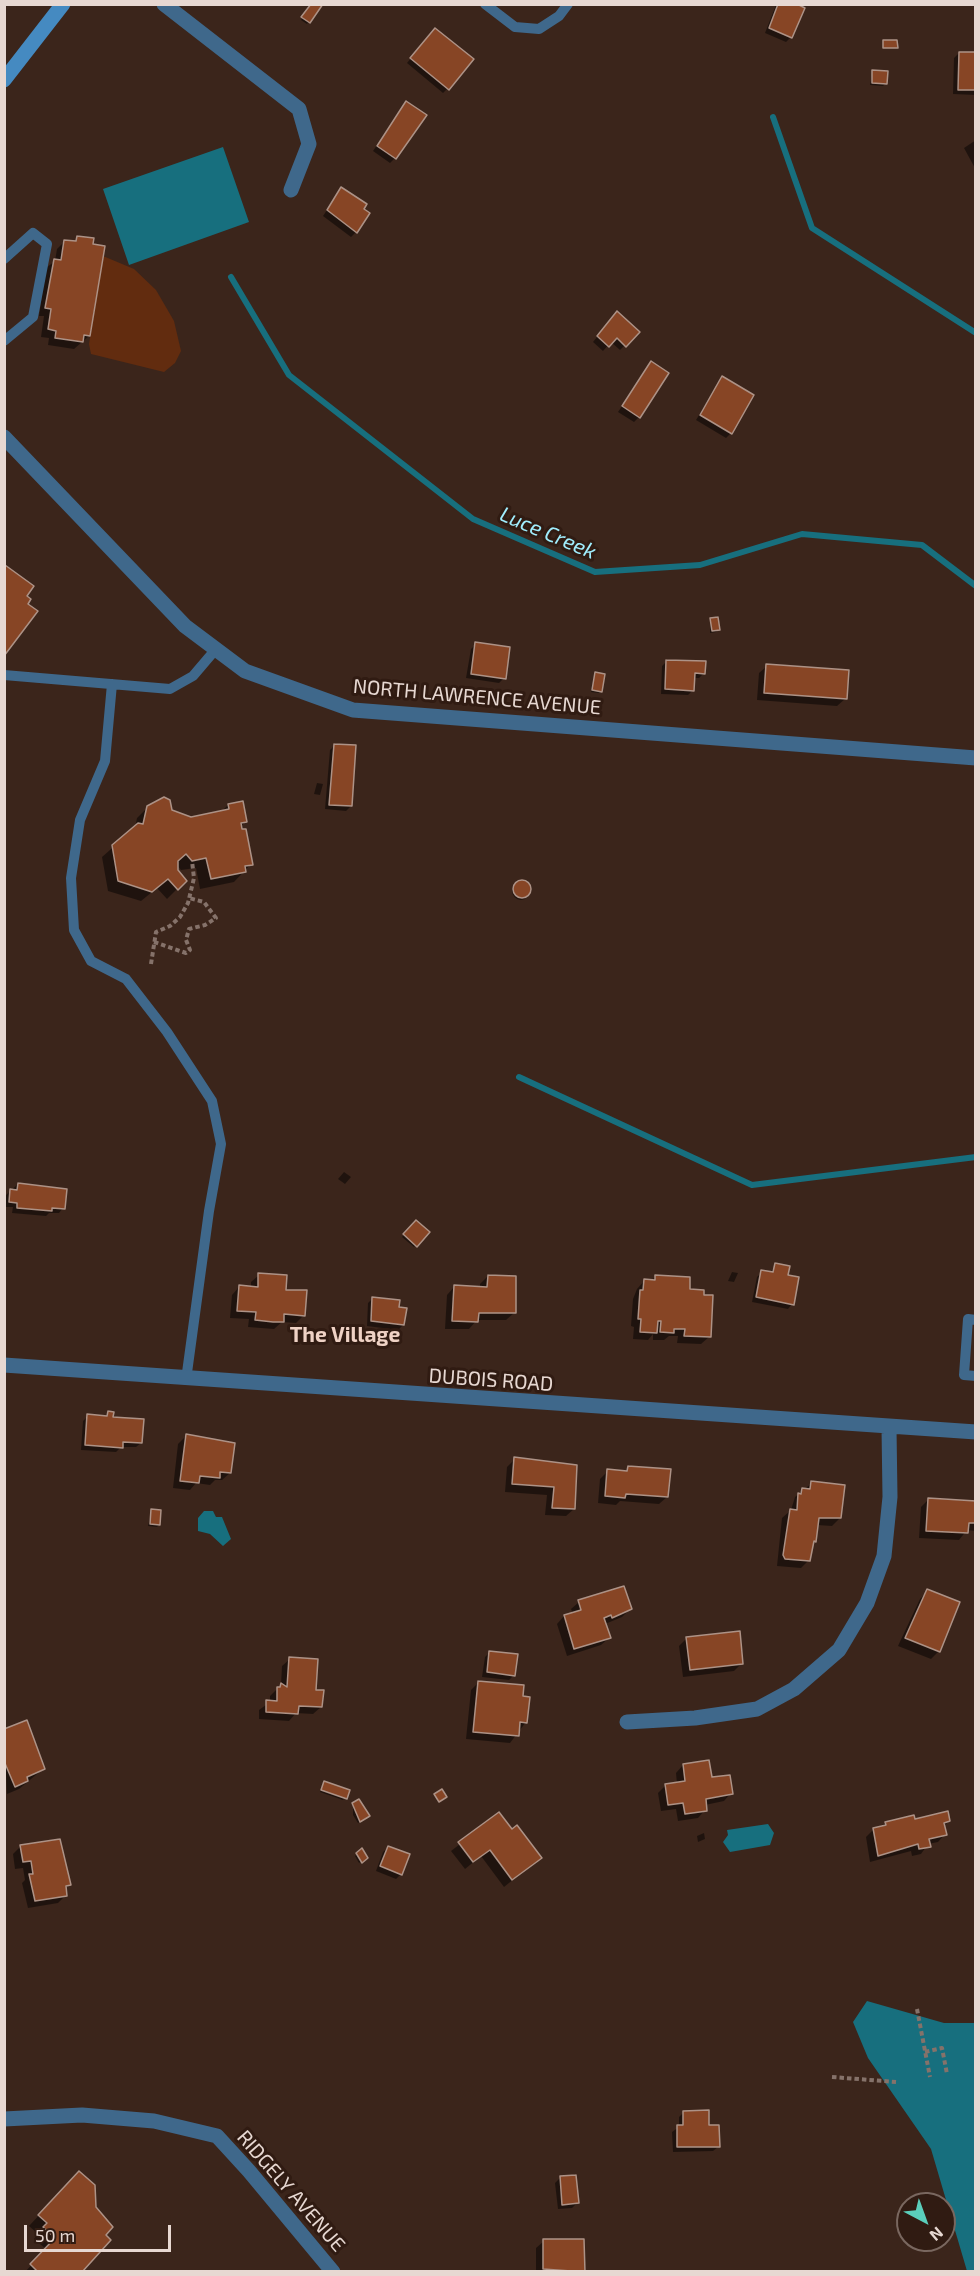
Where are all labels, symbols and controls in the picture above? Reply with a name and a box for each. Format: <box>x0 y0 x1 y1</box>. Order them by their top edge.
water label: Luce Creek <box>496 501 600 565</box>
street label: NORTH LAWRENCE AVENUE <box>352 674 602 720</box>
district label: The Village <box>290 1322 400 1348</box>
street label: DUBOIS ROAD <box>428 1364 554 1396</box>
street label: RIDGELY AVENUE <box>232 2126 350 2256</box>
north arrow <box>896 2192 956 2252</box>
scale bar <box>27 2213 174 2251</box>
text: N <box>926 2223 947 2245</box>
text: 50 m <box>35 2224 75 2246</box>

